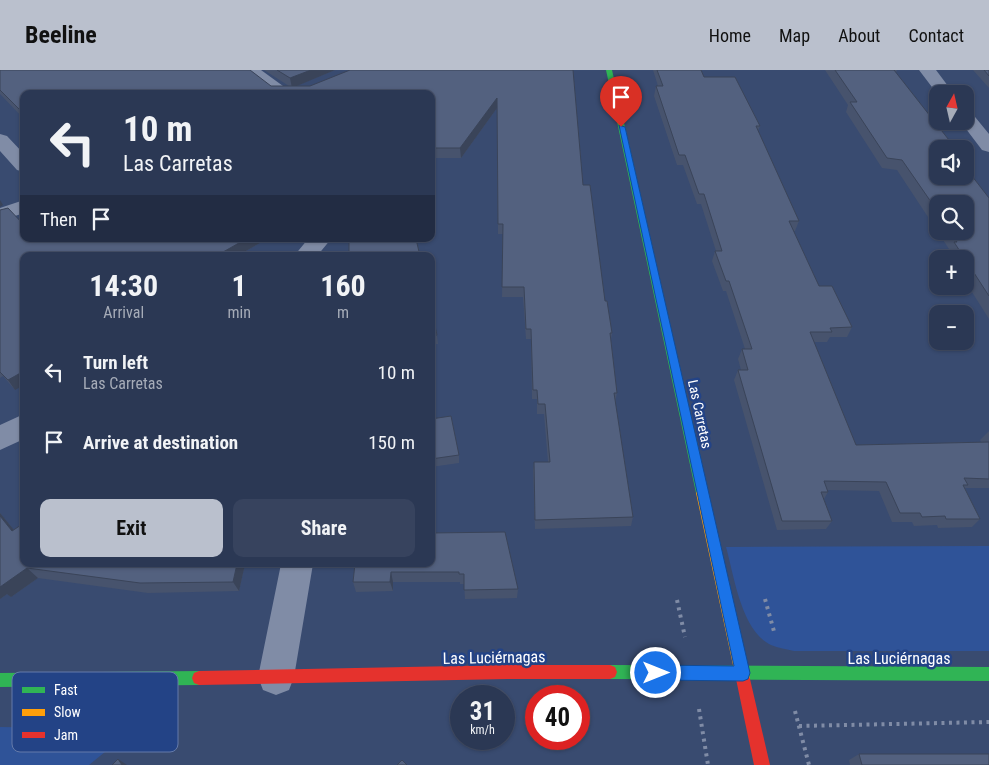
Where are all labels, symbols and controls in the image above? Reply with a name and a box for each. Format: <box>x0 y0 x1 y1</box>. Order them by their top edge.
text: Beeline <box>25 21 97 49</box>
text: Home <box>709 25 751 46</box>
text: Map <box>779 25 810 46</box>
text: About <box>838 25 880 46</box>
text: Contact <box>908 25 964 46</box>
pin <box>600 76 642 127</box>
icon: arrive <box>607 83 635 111</box>
north arrow <box>929 85 974 130</box>
map controls <box>929 85 974 350</box>
text: 10 m <box>123 109 192 150</box>
icon: left <box>40 110 105 175</box>
button: sound <box>929 140 974 185</box>
text: Las Carretas <box>123 151 233 176</box>
button: search <box>929 195 974 240</box>
icon: arrive <box>87 205 115 233</box>
text: Then <box>40 208 77 231</box>
button: + <box>929 250 974 295</box>
text: 14:30 <box>89 268 158 303</box>
text: 1 <box>232 268 247 303</box>
text: 160 <box>320 268 366 303</box>
text: Arrival <box>103 303 144 322</box>
text: min <box>227 303 251 322</box>
text: m <box>337 303 349 322</box>
button: − <box>929 305 974 350</box>
text: Turn left <box>83 351 148 374</box>
icon: left <box>40 358 68 386</box>
text: 10 m <box>378 361 415 384</box>
text: Las Carretas <box>83 374 163 393</box>
street label: Las Carretas <box>685 378 715 450</box>
icon: arrive <box>40 428 68 456</box>
text: Arrive at destination <box>83 431 238 454</box>
text: 150 m <box>368 431 415 454</box>
button: Exit <box>40 499 223 557</box>
button: Share <box>233 499 415 557</box>
position arrow <box>629 646 681 698</box>
street label: Las Luciérnagas <box>442 647 546 668</box>
street label: Las Luciérnagas <box>848 649 950 668</box>
legend <box>12 672 178 752</box>
text: Fast <box>54 682 78 698</box>
speed limit sign: 40 <box>525 685 590 750</box>
text: 31 <box>470 697 495 726</box>
text: Slow <box>54 704 81 720</box>
text: km/h <box>470 723 495 737</box>
text: Jam <box>54 727 78 743</box>

